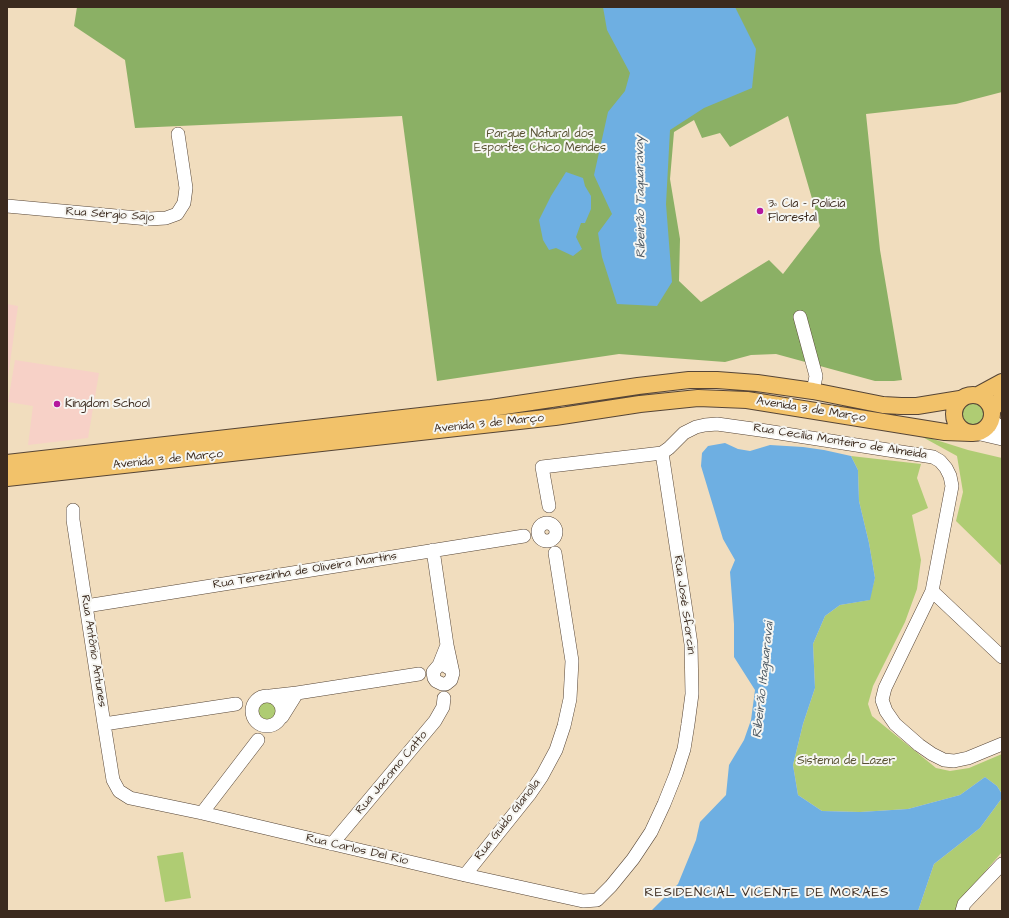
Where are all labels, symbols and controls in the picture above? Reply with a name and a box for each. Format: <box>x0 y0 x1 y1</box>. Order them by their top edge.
park label: Parque Natural dos Esportes Chico Mendes <box>474 127 606 155</box>
water label: Ribeirão Taquaravay <box>632 136 650 258</box>
place label: 3ª CIa - Polícia Florestal <box>768 197 845 225</box>
street label: Rua Sérgio Sajo <box>65 205 155 225</box>
marker: 3ª CIa - Polícia Florestal <box>755 206 765 216</box>
street label: Avenida 3 de Março <box>755 394 867 426</box>
place label: Kingdom School <box>65 397 150 411</box>
marker: Kingdom School <box>52 399 62 409</box>
street label: Avenida 3 de Março <box>433 411 545 437</box>
street label: Rua Cecília Monteiro de Almeida <box>752 421 928 463</box>
street label: Avenida 3 de Março <box>112 447 224 473</box>
street label: Rua Terezinha de Oliveira Martins <box>212 549 398 593</box>
street label: Rua José Sforcin <box>670 555 698 655</box>
street label: Rua Antônio Antunes <box>77 594 109 708</box>
water label: Ribeirão Itaguaravai <box>750 621 778 739</box>
street label: Rua Jacomo Catto <box>353 728 431 818</box>
park label: Sistema de Lazer <box>797 754 895 768</box>
street label: Rua Guido Glanolla <box>472 777 544 863</box>
street label: Rua Carlos Del Rio <box>305 831 409 869</box>
district label: RESIDENCIAL VICENTE DE MORAES <box>645 885 889 901</box>

